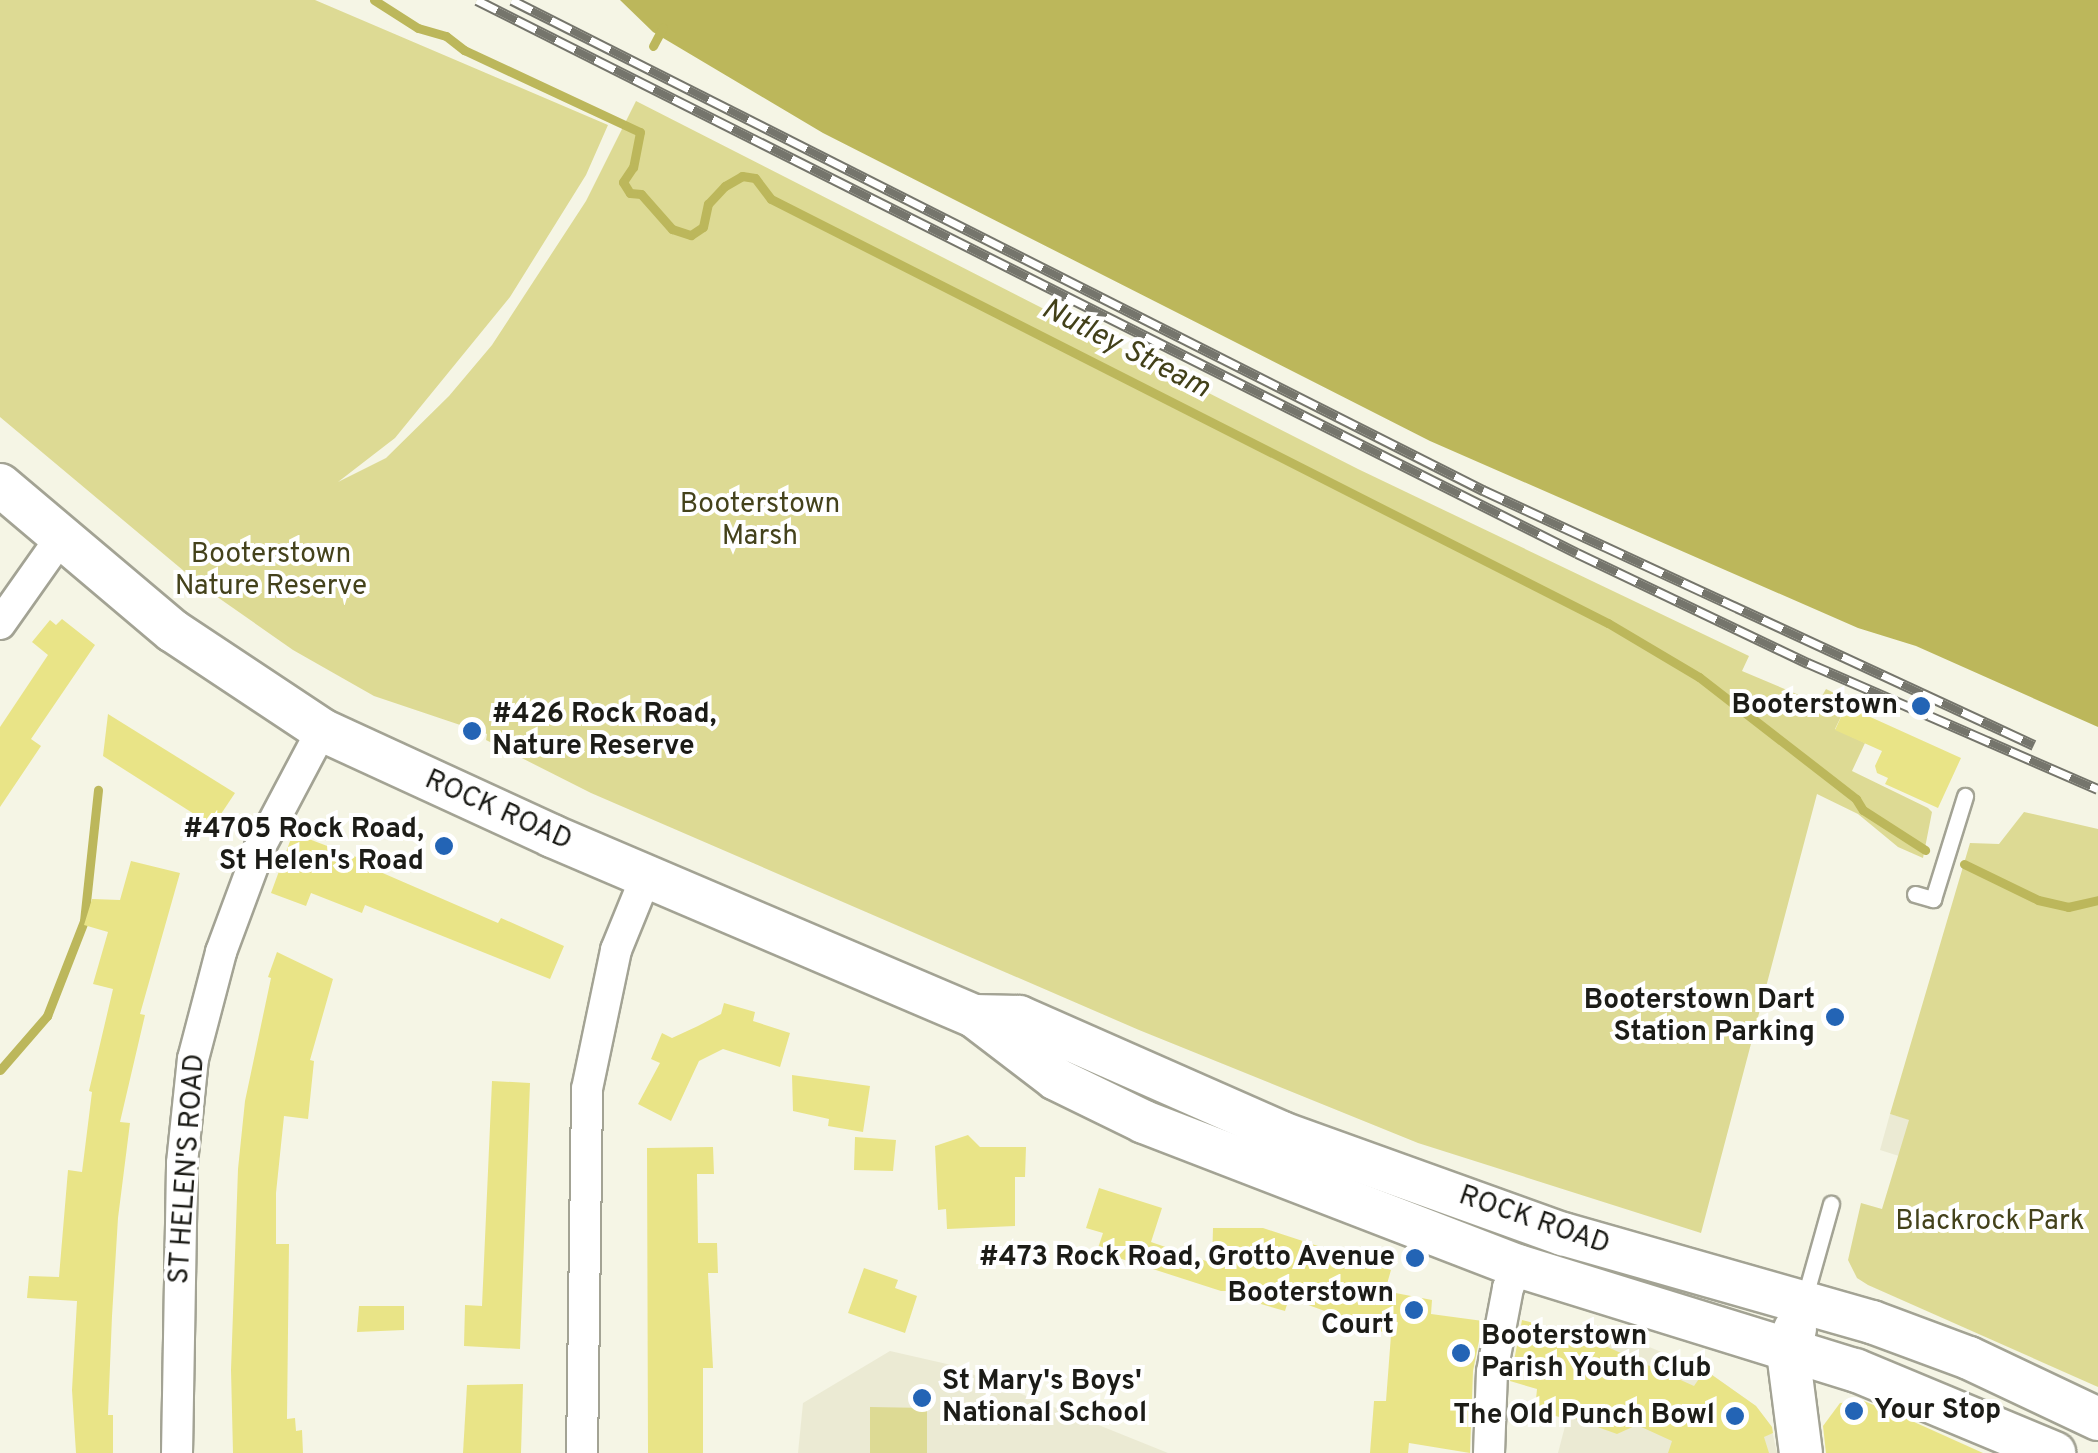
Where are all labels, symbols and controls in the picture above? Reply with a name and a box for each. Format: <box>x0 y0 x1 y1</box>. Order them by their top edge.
water label: Nutley Stream <box>1035 292 1215 408</box>
park label: Booterstown Marsh <box>680 488 840 554</box>
park label: Booterstown Nature Reserve <box>175 538 367 604</box>
place label: Booterstown <box>1732 689 1898 723</box>
marker: Booterstown <box>1908 693 1934 719</box>
place label: #426 Rock Road, Nature Reserve <box>492 698 717 764</box>
marker: #426 Rock Road, Nature Reserve <box>461 720 483 742</box>
street label: ROCK ROAD <box>419 764 577 858</box>
place label: #4705 Rock Road, St Helen's Road <box>183 813 424 879</box>
marker: #4705 Rock Road, St Helen's Road <box>433 835 455 857</box>
place label: Booterstown Dart Station Parking <box>1584 984 1815 1050</box>
marker: Booterstown Dart Station Parking <box>1824 1006 1846 1028</box>
street label: ST HELEN'S ROAD <box>163 1052 213 1286</box>
street label: ROCK ROAD <box>1454 1180 1614 1262</box>
park label: Blackrock Park <box>1895 1205 2085 1239</box>
place label: #473 Rock Road, Grotto Avenue <box>978 1241 1395 1275</box>
marker: #473 Rock Road, Grotto Avenue <box>1404 1247 1426 1269</box>
place label: Booterstown Court <box>1228 1277 1394 1343</box>
marker: Booterstown Court <box>1403 1299 1425 1321</box>
place label: Booterstown Parish Youth Club <box>1481 1320 1713 1386</box>
marker: Booterstown Parish Youth Club <box>1450 1342 1472 1364</box>
place label: St Mary's Boys' National School <box>942 1365 1147 1431</box>
marker: St Mary's Boys' National School <box>911 1387 933 1409</box>
place label: Your Stop <box>1874 1394 2001 1428</box>
place label: The Old Punch Bowl <box>1453 1399 1715 1433</box>
marker: Your Stop <box>1843 1400 1865 1422</box>
marker: The Old Punch Bowl <box>1724 1405 1746 1427</box>

